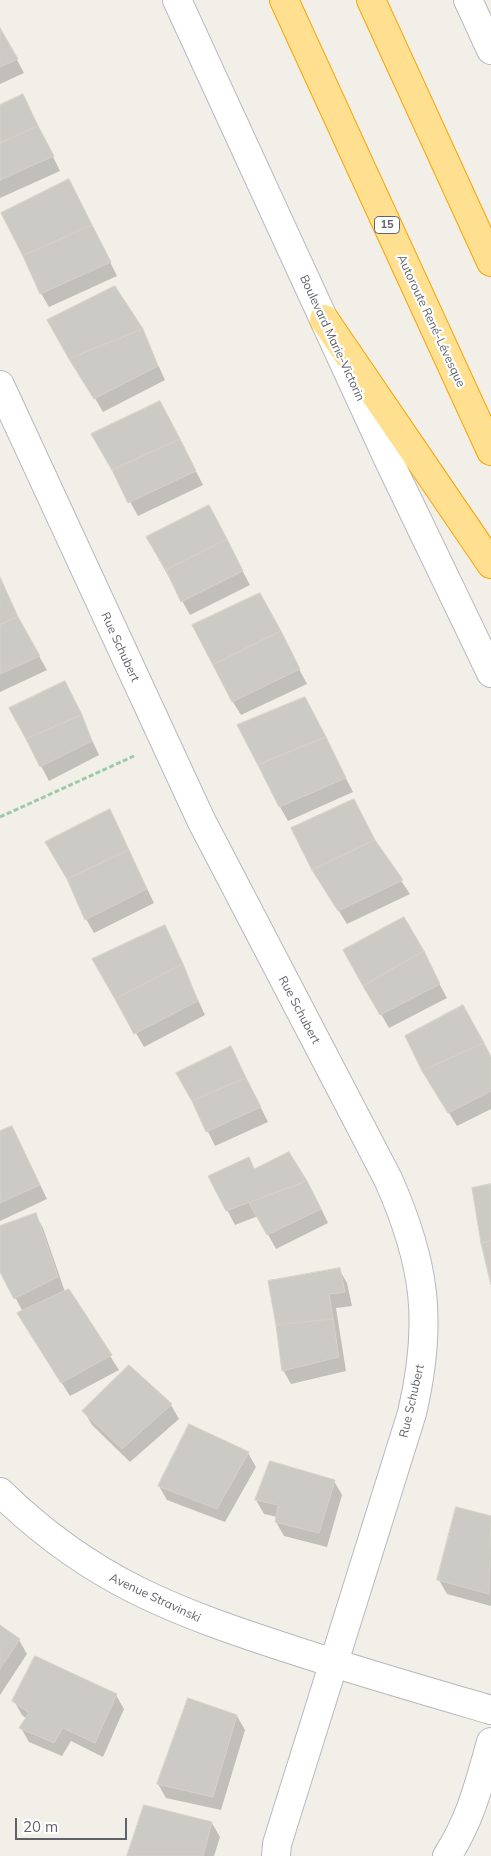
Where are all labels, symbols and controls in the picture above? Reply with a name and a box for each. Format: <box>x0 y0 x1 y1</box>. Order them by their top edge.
road number: 15 <box>374 216 400 234</box>
street label: Autoroute René-Lévesque <box>394 252 468 390</box>
street label: Boulevard Marie-Victorin <box>296 273 368 403</box>
street label: Rue Schubert <box>98 610 142 684</box>
street label: Rue Schubert <box>275 974 323 1046</box>
street label: Rue Schubert <box>397 1363 427 1439</box>
street label: Avenue Stravinski <box>107 1570 203 1626</box>
scale bar <box>18 1808 130 1840</box>
text: 20 m <box>23 1817 58 1836</box>

